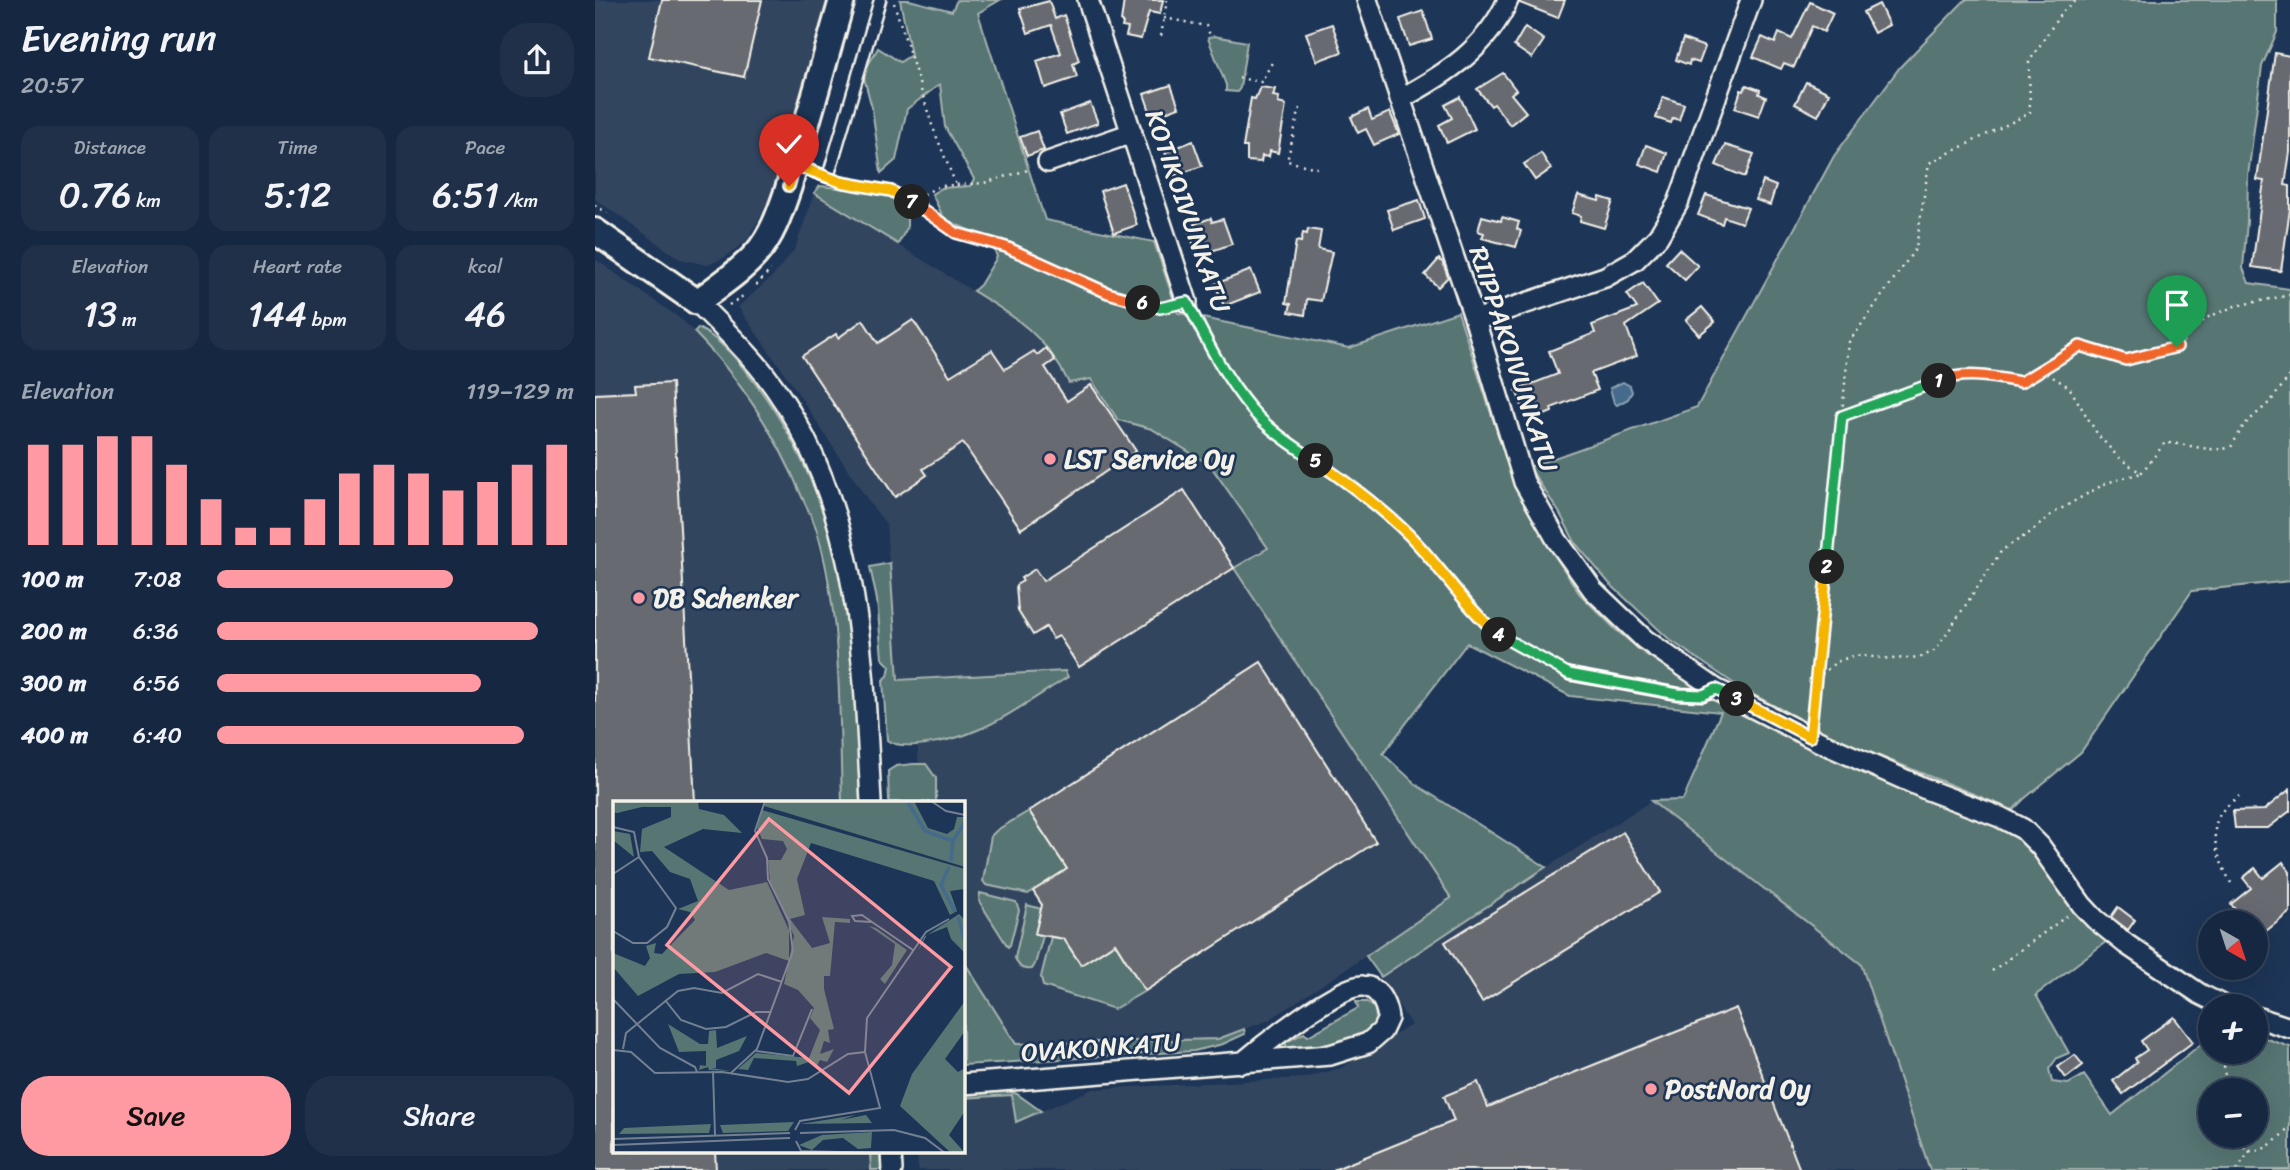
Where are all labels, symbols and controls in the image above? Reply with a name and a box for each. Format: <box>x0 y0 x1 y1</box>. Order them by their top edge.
text: Evening run <box>21 5 217 72</box>
button: share <box>500 23 574 97</box>
text: 20:57 <box>21 65 83 106</box>
street label: KOTIKOIVUNKATU <box>1132 103 1245 320</box>
pin <box>759 114 819 186</box>
icon: check <box>770 125 808 163</box>
text: Distance <box>74 131 146 164</box>
text: Time <box>277 131 318 164</box>
text: Pace <box>465 131 505 164</box>
text: 0.76 <box>59 164 131 226</box>
text: 5:12 <box>264 164 331 226</box>
text: 6:51 <box>432 164 499 226</box>
text: km <box>131 184 161 217</box>
text: /km <box>499 184 538 217</box>
pin: 7 <box>895 184 929 220</box>
text: 7 <box>906 185 917 218</box>
street label: RIIPPAKOIVUNKATU <box>1456 240 1572 478</box>
text: Elevation <box>71 250 148 283</box>
text: Heart rate <box>253 250 342 283</box>
text: kcal <box>468 250 502 283</box>
pin <box>2147 275 2207 347</box>
text: 13 <box>83 283 117 345</box>
text: 144 <box>248 283 307 345</box>
text: 46 <box>464 283 506 345</box>
pin: 6 <box>1125 286 1161 320</box>
text: 6 <box>1137 286 1148 319</box>
icon: arrive <box>2158 286 2196 324</box>
text: m <box>117 303 137 336</box>
text: bpm <box>307 303 347 336</box>
pin: 1 <box>1921 364 1957 398</box>
text: 1 <box>1934 364 1943 397</box>
text: Elevation <box>21 371 114 412</box>
text: 119–129 m <box>466 371 574 412</box>
place label: LST Service Oy <box>1064 436 1235 482</box>
pin: 5 <box>1299 444 1333 478</box>
text: 5 <box>1310 444 1321 477</box>
marker: LST Service Oy <box>1042 451 1058 467</box>
pin: 2 <box>1809 550 1845 584</box>
text: 2 <box>1821 550 1832 583</box>
text: 100 m <box>21 559 84 600</box>
text: 7:08 <box>133 559 181 600</box>
place label: DB Schenker <box>653 575 800 621</box>
marker: DB Schenker <box>631 590 647 606</box>
text: 200 m <box>21 611 87 652</box>
text: 6:36 <box>133 611 179 652</box>
pin: 4 <box>1481 618 1517 652</box>
text: 4 <box>1493 618 1504 651</box>
text: 300 m <box>21 663 86 704</box>
text: 6:56 <box>133 663 180 704</box>
pin: 3 <box>1719 682 1755 716</box>
text: 3 <box>1731 682 1742 715</box>
text: 400 m <box>21 715 88 756</box>
text: 6:40 <box>133 715 182 756</box>
inset map <box>613 801 964 1152</box>
north arrow <box>2198 910 2268 980</box>
map controls <box>2198 910 2268 1148</box>
button: + <box>2198 994 2268 1064</box>
street label: OVAKONKATU <box>1020 1018 1182 1076</box>
place label: PostNord Oy <box>1665 1066 1811 1112</box>
button: Save <box>21 1076 291 1156</box>
button: Share <box>305 1076 574 1156</box>
button: − <box>2198 1078 2268 1148</box>
marker: PostNord Oy <box>1643 1081 1659 1097</box>

